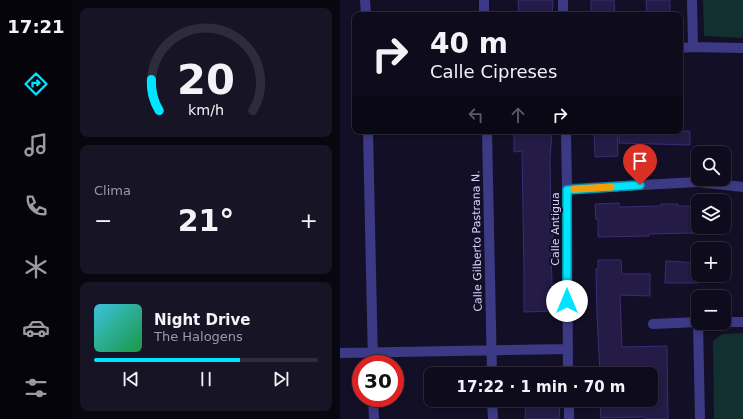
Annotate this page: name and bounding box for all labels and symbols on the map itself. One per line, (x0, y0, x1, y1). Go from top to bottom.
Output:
pin (623, 144, 657, 185)
street label: Calle Gilberto Pastrana N. (469, 170, 485, 312)
street label: Calle Antigua (549, 192, 562, 266)
position arrow (546, 280, 588, 322)
speed limit sign: 30 (352, 355, 404, 407)

